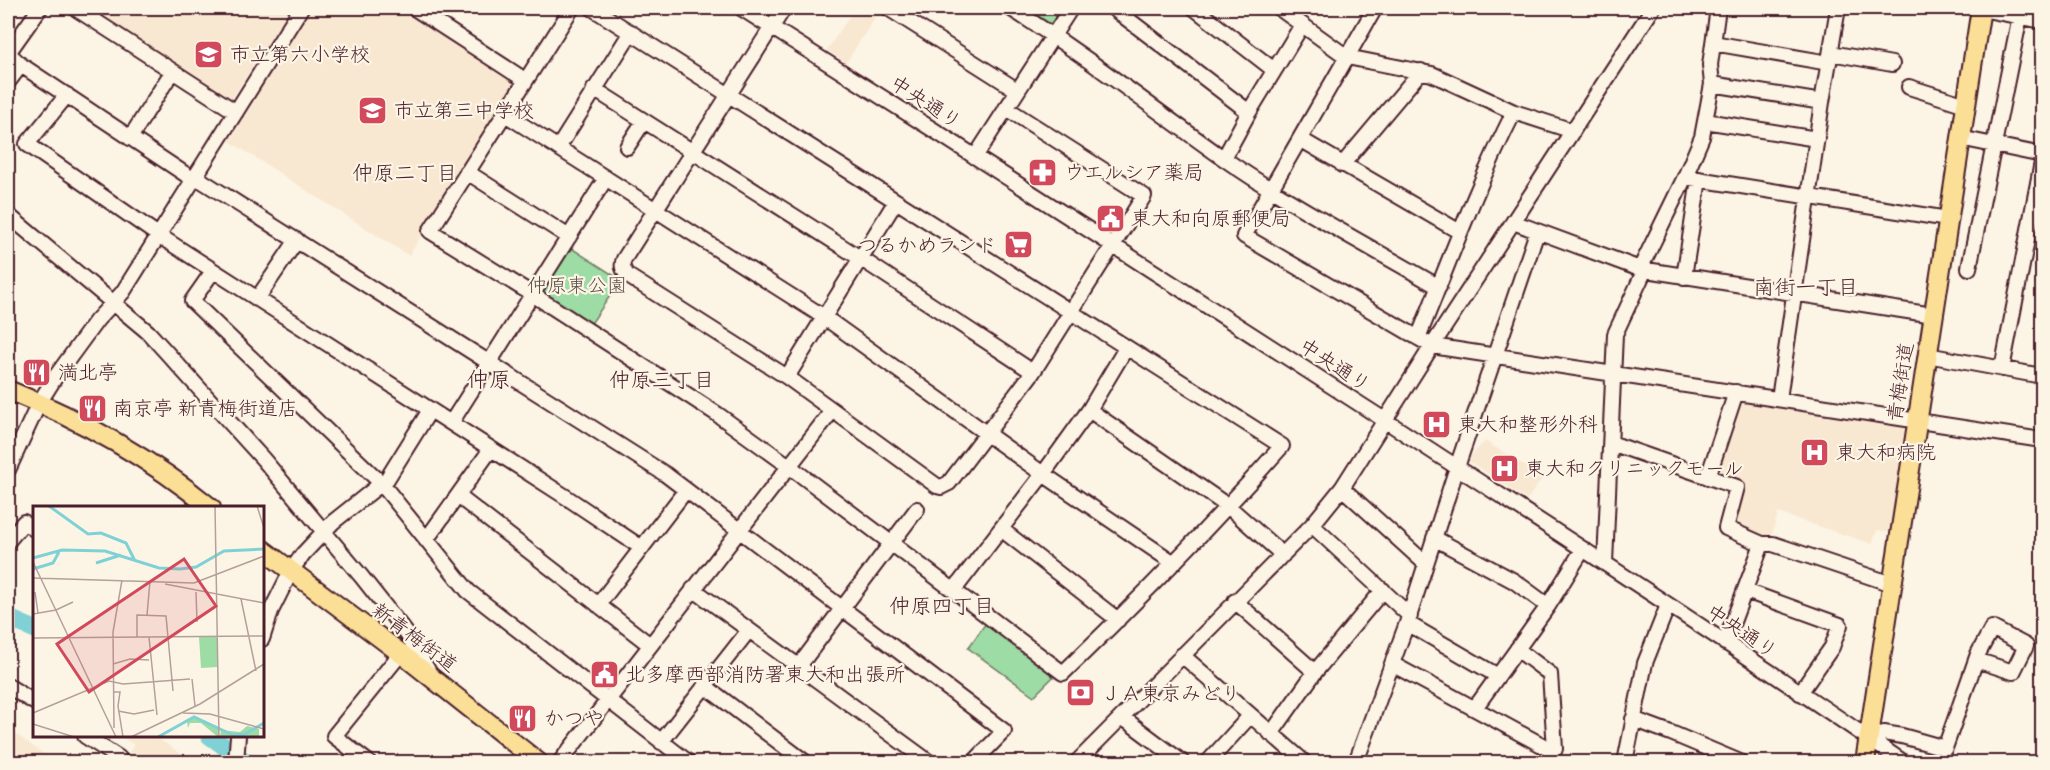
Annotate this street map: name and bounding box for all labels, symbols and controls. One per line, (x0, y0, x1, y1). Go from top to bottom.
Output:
school or university icon: 市立第六小学校 (193, 38, 225, 70)
place label: 市立第六小学校 (230, 45, 370, 69)
street label: 中央通り (884, 72, 965, 136)
school or university icon: 市立第三中学校 (357, 94, 389, 126)
place label: 市立第三中学校 (394, 100, 534, 125)
pharmacy icon: ウエルシア薬局 (1027, 156, 1059, 188)
district label: 仲原二丁目 (353, 162, 458, 189)
place label: ウエルシア薬局 (1064, 162, 1204, 187)
public building icon: 東大和向原郵便局 (1094, 202, 1126, 234)
place label: 東大和向原郵便局 (1131, 208, 1291, 233)
supermarket icon: つるかめランド (1002, 229, 1034, 261)
place label: つるかめランド (857, 237, 997, 260)
park label: 仲原東公園 (527, 275, 627, 300)
district label: 南街一丁目 (1754, 276, 1859, 303)
street label: 中央通り (1293, 335, 1374, 399)
street label: 青梅街道 (1884, 341, 1921, 424)
restaurant icon: 満北亭 (21, 356, 53, 388)
place label: 満北亭 (58, 362, 118, 387)
district label: 仲原 (467, 368, 511, 396)
district label: 仲原三丁目 (610, 369, 715, 396)
restaurant icon: 南京亭 新青梅街道店 (76, 392, 108, 424)
place label: 南京亭 新青梅街道店 (113, 398, 298, 423)
hospital icon: 東大和整形外科 (1421, 408, 1453, 440)
place label: 東大和整形外科 (1458, 414, 1598, 439)
hospital icon: 東大和病院 (1799, 436, 1831, 468)
place label: 東大和病院 (1836, 442, 1936, 467)
hospital icon: 東大和クリニックモール (1488, 452, 1520, 484)
place label: 東大和クリニックモール (1525, 458, 1744, 483)
inset map (33, 506, 264, 737)
district label: 仲原四丁目 (890, 595, 995, 622)
street label: 新青梅街道 (366, 599, 461, 679)
street label: 中央通り (1700, 600, 1781, 666)
public building icon: 北多摩西部消防署東大和出張所 (588, 658, 620, 690)
place label: 北多摩西部消防署東大和出張所 (625, 664, 905, 689)
bank icon: ＪＡ東京みどり (1064, 677, 1096, 709)
place label: ＪＡ東京みどり (1101, 683, 1241, 708)
restaurant icon: かつや (507, 702, 539, 734)
place label: かつや (544, 710, 604, 733)

